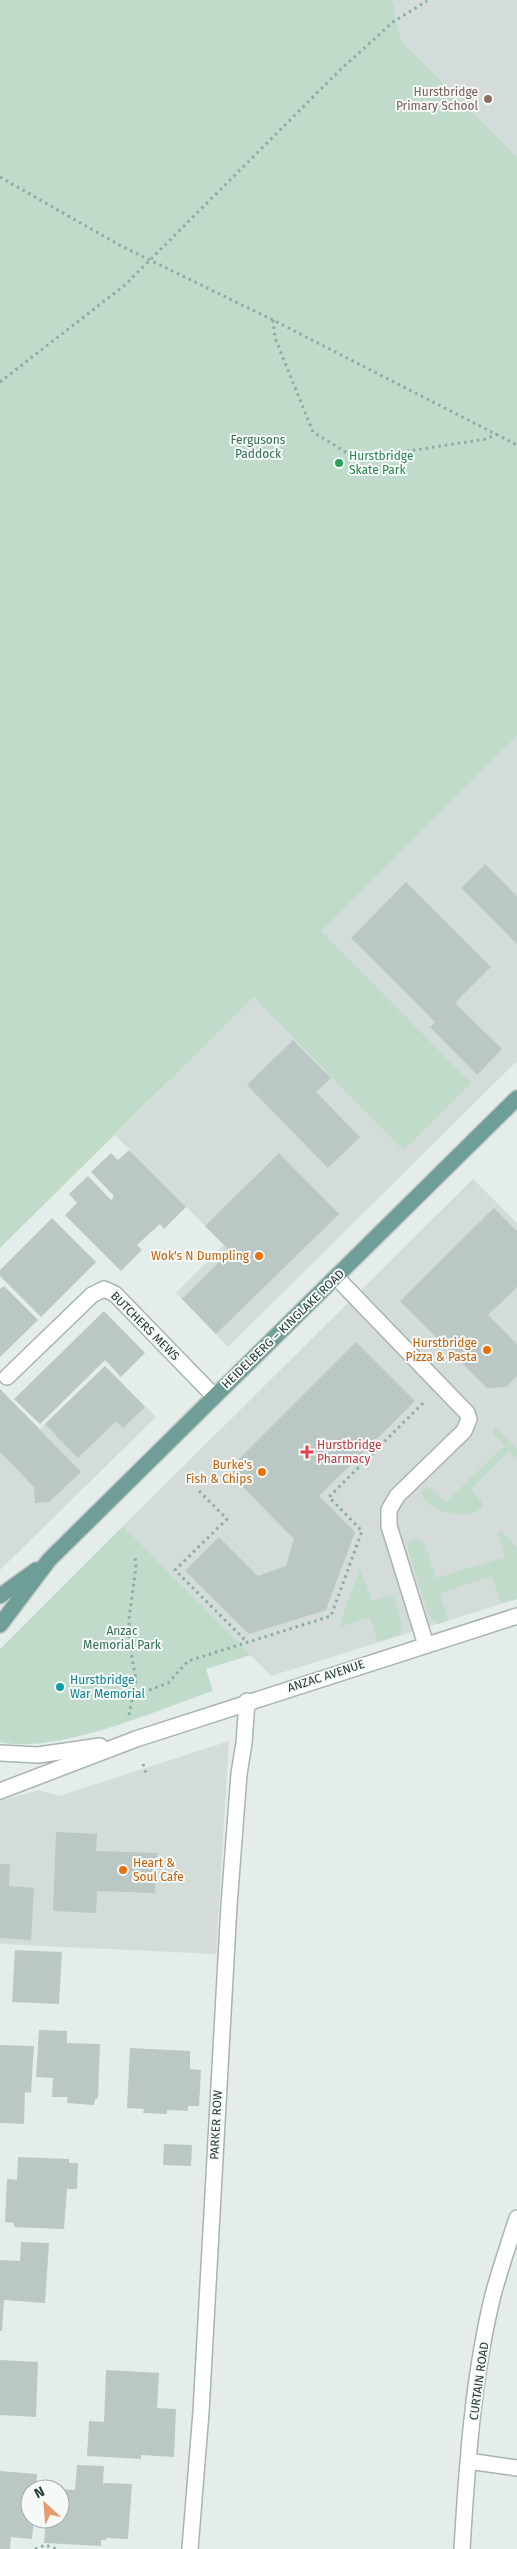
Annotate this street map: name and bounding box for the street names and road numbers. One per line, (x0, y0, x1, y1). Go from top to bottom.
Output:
street label: HEIDELBERG – KINGLAKE ROAD (219, 1266, 347, 1391)
street label: BUTCHERS MEWS (108, 1289, 183, 1364)
street label: ANZAC AVENUE (286, 1657, 366, 1695)
street label: PARKER ROW (207, 2090, 225, 2160)
street label: CURTAIN ROAD (467, 2341, 491, 2421)

